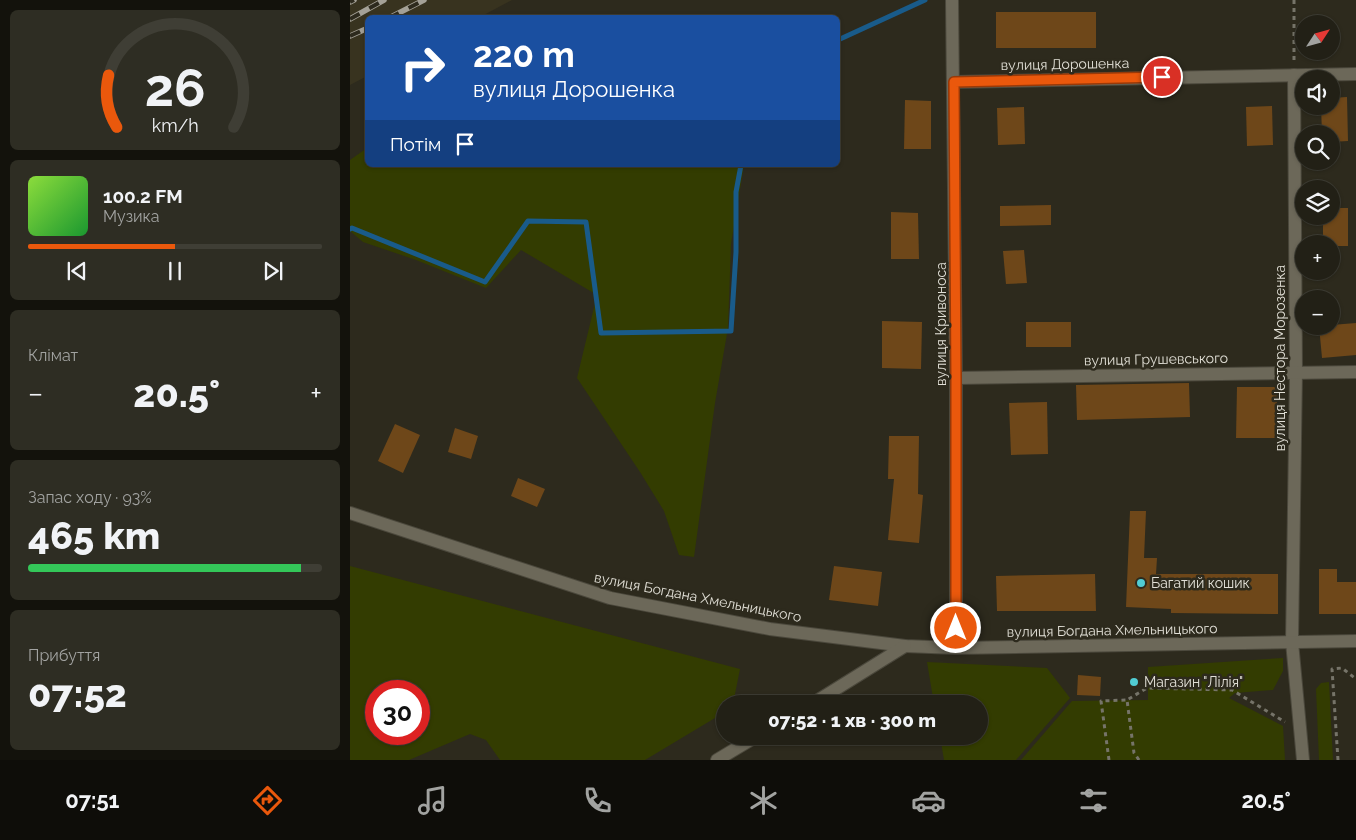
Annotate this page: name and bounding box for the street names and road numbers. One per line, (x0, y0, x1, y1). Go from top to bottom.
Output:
street label: вулиця Дорошенка (1001, 55, 1129, 73)
street label: вулиця Кривоноса (933, 262, 949, 386)
street label: вулиця Нестора Морозенка (1272, 265, 1288, 451)
street label: вулиця Грушевського (1084, 350, 1228, 368)
street label: вулиця Богдана Хмельницького (593, 569, 803, 625)
street label: вулиця Богдана Хмельницького (1006, 620, 1218, 640)

